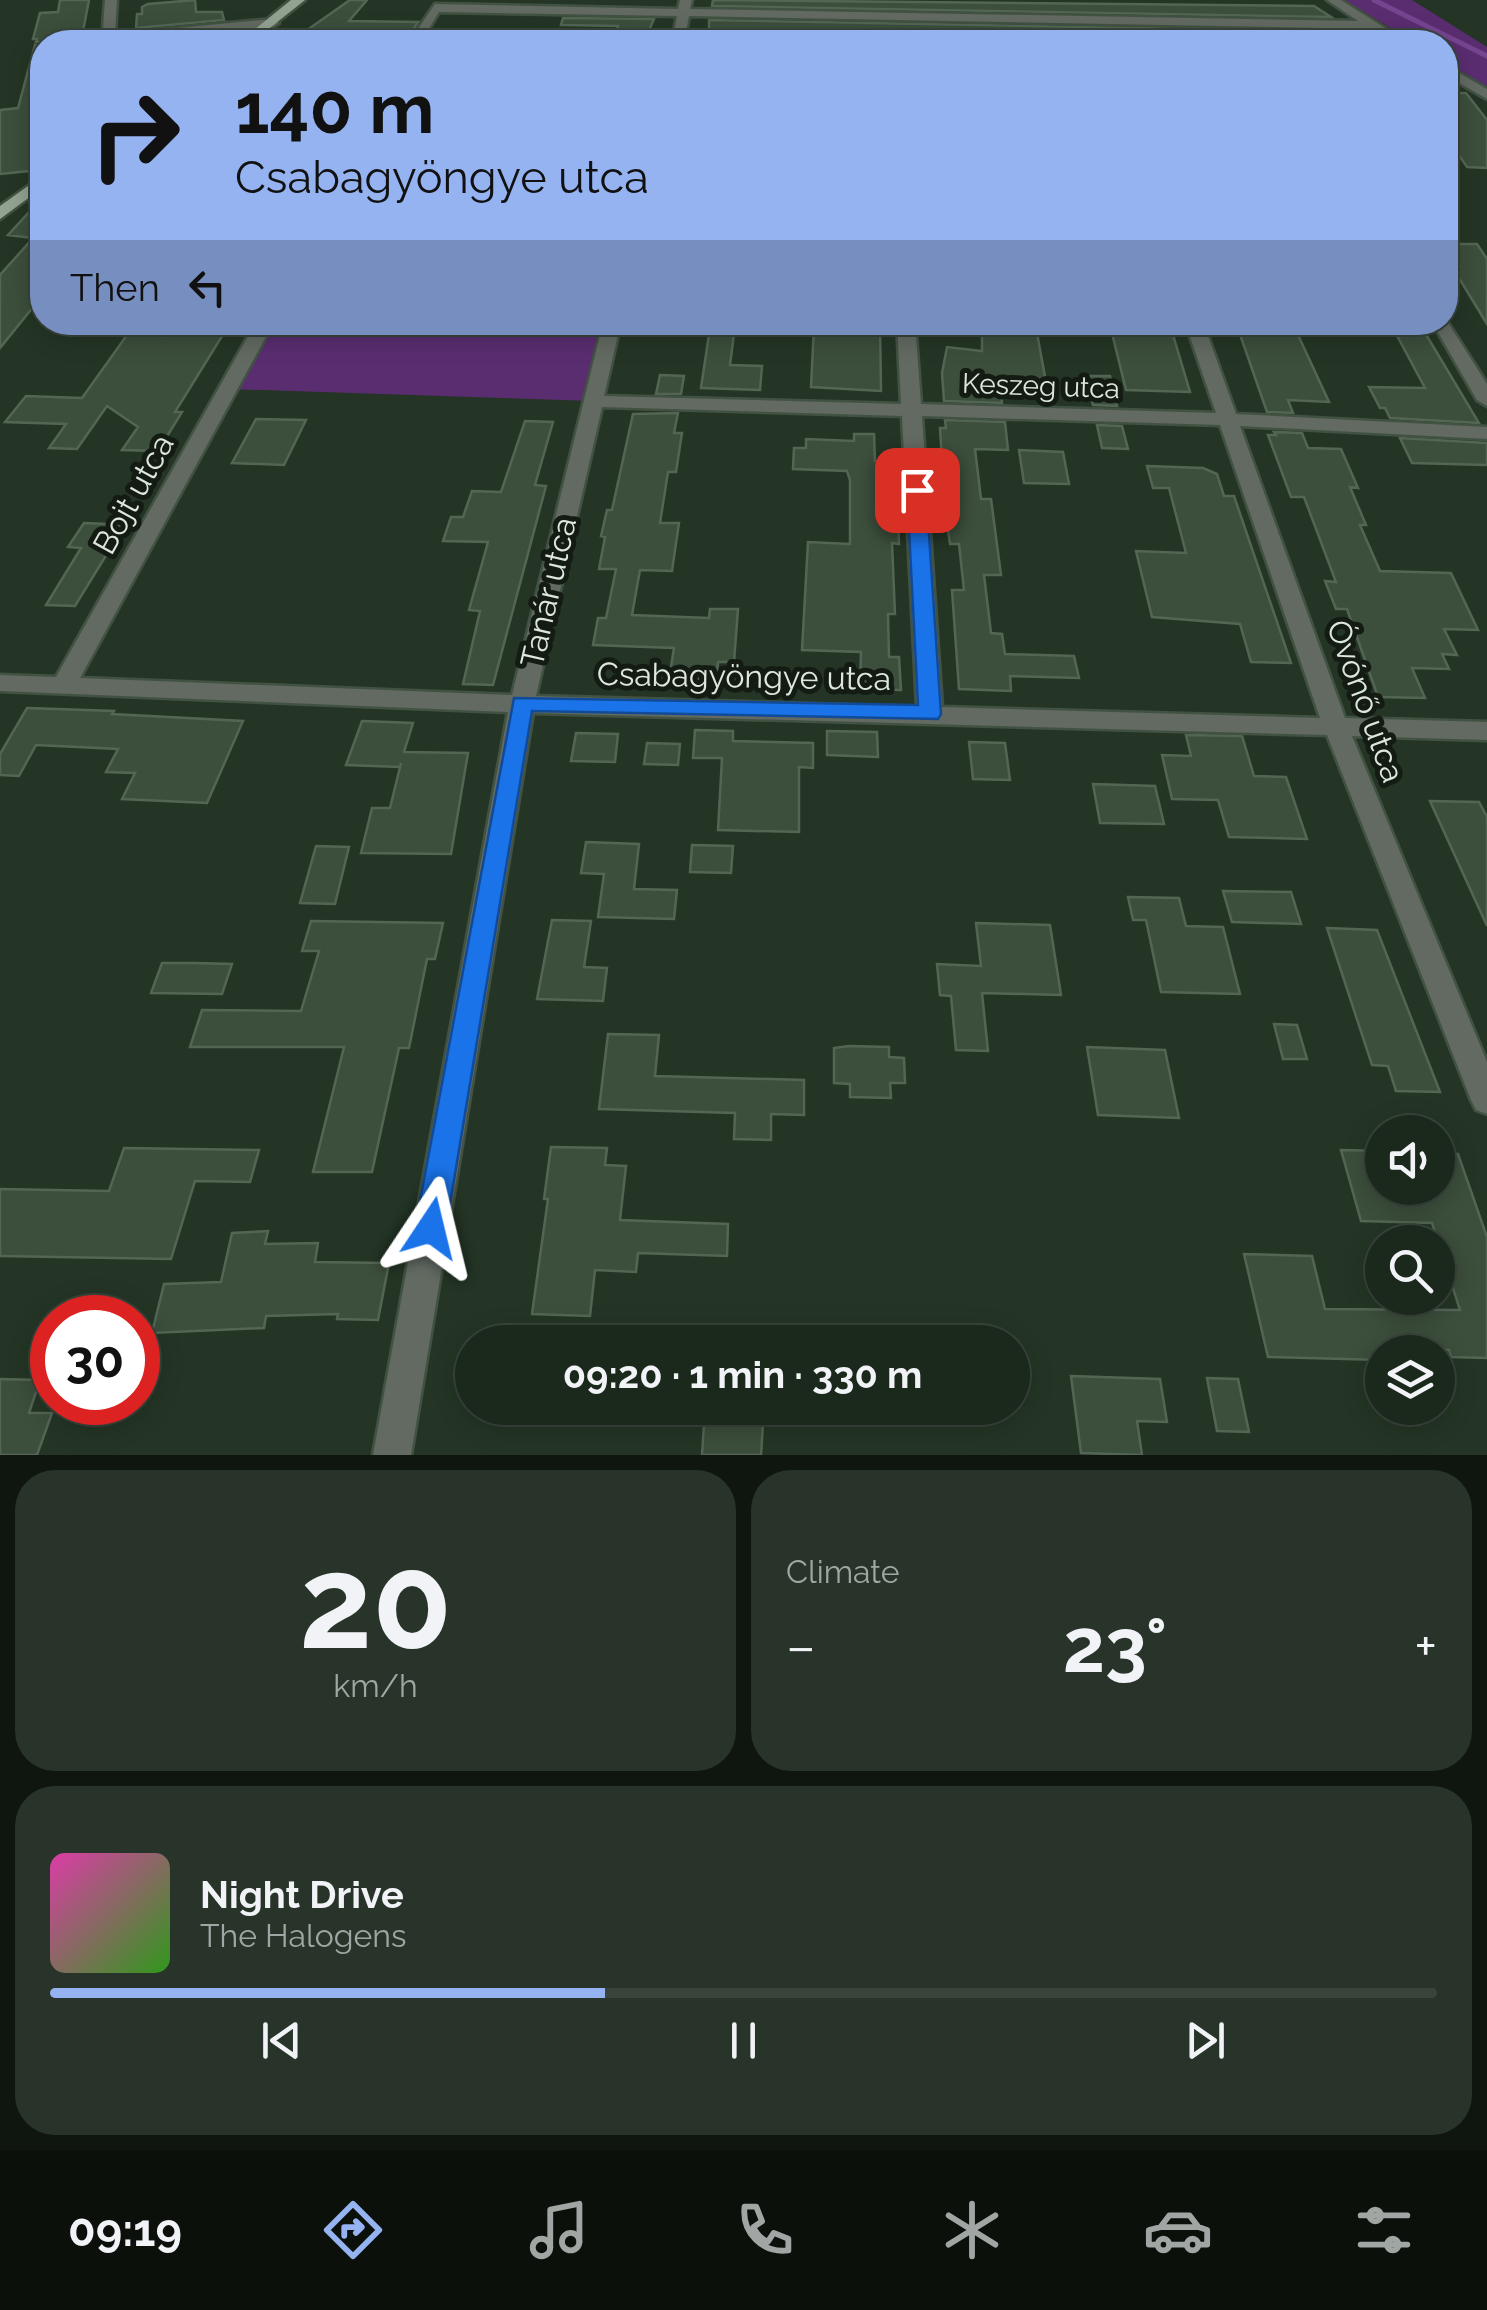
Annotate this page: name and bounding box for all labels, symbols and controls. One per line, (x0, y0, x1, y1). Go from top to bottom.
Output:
text: 140 m (235, 67, 435, 149)
icon: right (70, 70, 200, 200)
text: Csabagyöngye utca (235, 151, 649, 204)
icon: left (180, 260, 235, 315)
text: Then (70, 265, 160, 310)
street label: Keszeg utca (962, 367, 1120, 405)
street label: Bojt utca (85, 428, 181, 560)
pin (875, 448, 960, 533)
icon: arrive (890, 463, 945, 518)
street label: Tanár utca (513, 513, 583, 671)
street label: Óvónő utca (1320, 615, 1412, 787)
street label: Csabagyöngye utca (597, 655, 891, 697)
map controls (1365, 1115, 1455, 1425)
button: sound (1365, 1115, 1455, 1205)
position arrow (379, 1176, 483, 1280)
button: search (1365, 1225, 1455, 1315)
speed limit sign: 30 (30, 1295, 160, 1425)
button: layers (1365, 1335, 1455, 1425)
text: 09:20 · 1 min · 330 m (563, 1352, 922, 1397)
text: 20 (299, 1526, 452, 1678)
text: Climate (786, 1553, 900, 1590)
text: 23° (1063, 1601, 1167, 1690)
text: − (786, 1614, 816, 1679)
text: + (1414, 1614, 1437, 1679)
text: km/h (333, 1667, 418, 1704)
text: Night Drive (200, 1872, 404, 1917)
text: The Halogens (200, 1917, 406, 1954)
icon: previous (254, 2013, 309, 2068)
icon: pause (716, 2013, 771, 2068)
icon: next (1178, 2013, 1233, 2068)
icon: directions (318, 2195, 388, 2265)
icon: music (524, 2195, 594, 2265)
icon: phone (730, 2195, 800, 2265)
icon: climate (937, 2195, 1007, 2265)
icon: car (1143, 2195, 1213, 2265)
icon: filters (1349, 2195, 1419, 2265)
text: 09:19 (68, 2204, 182, 2257)

